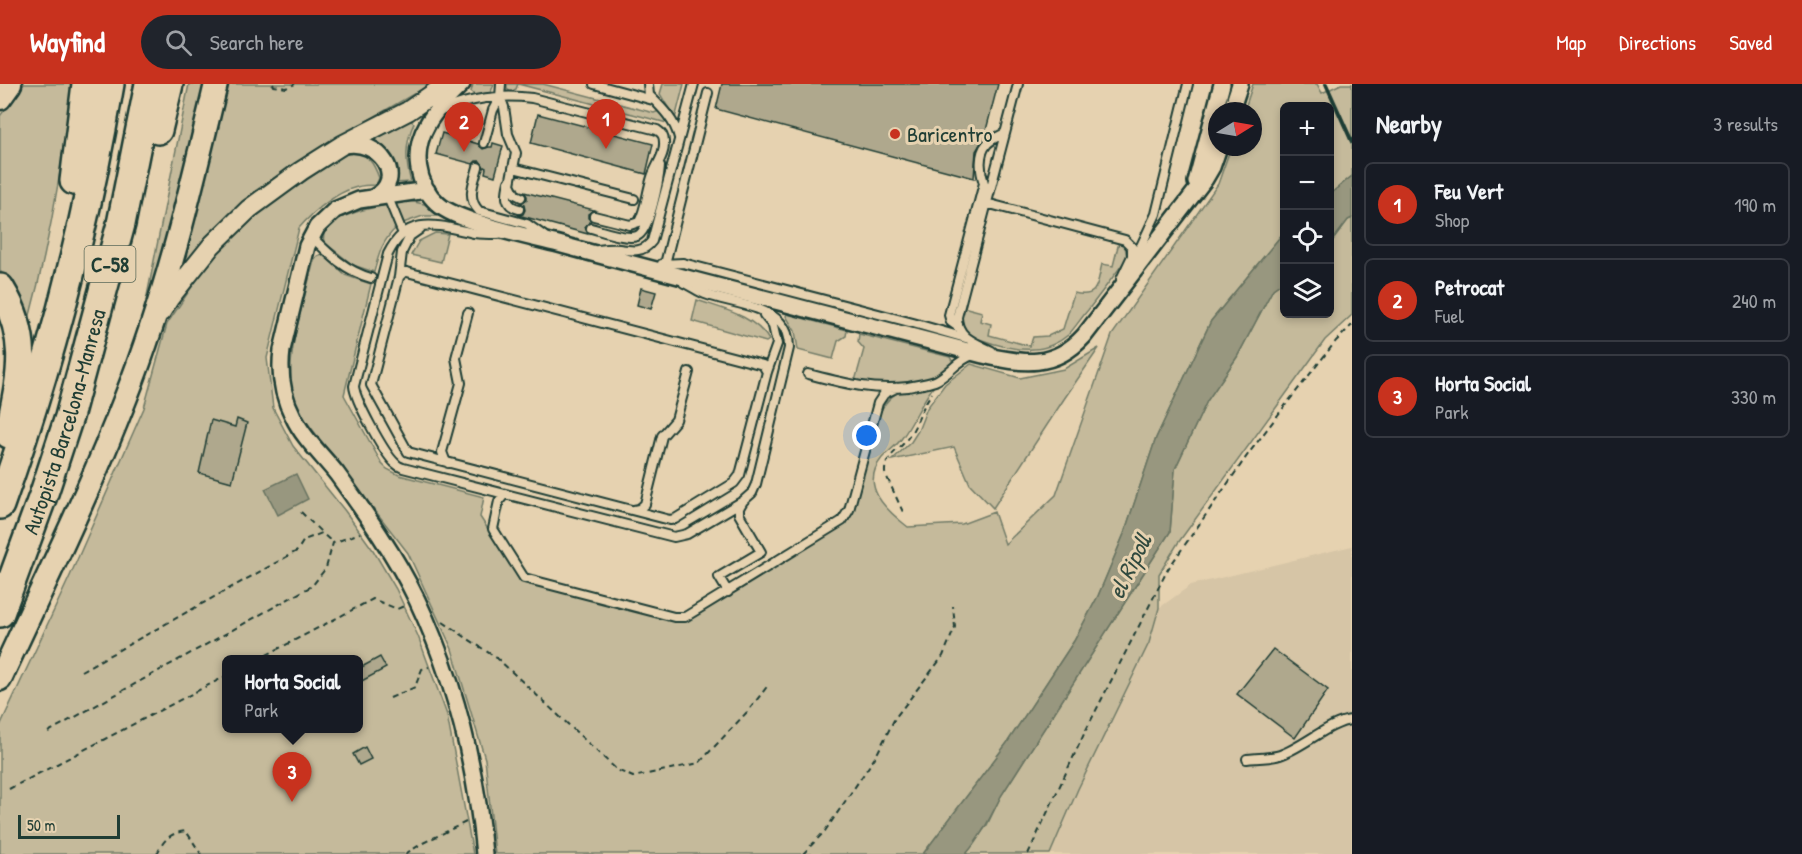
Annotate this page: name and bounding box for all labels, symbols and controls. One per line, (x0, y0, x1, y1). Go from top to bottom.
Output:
search box (141, 15, 561, 69)
text: Wayfind (30, 23, 105, 61)
icon: search (162, 26, 195, 59)
text: Search here (210, 27, 304, 57)
text: Map (1556, 28, 1586, 57)
text: Directions (1619, 28, 1696, 57)
text: Saved (1729, 28, 1772, 57)
pin: 1 (586, 100, 626, 149)
north arrow (1208, 102, 1262, 156)
map controls (1280, 102, 1334, 318)
button: + (1280, 102, 1334, 156)
pin: 2 (444, 103, 484, 152)
text: Nearby (1376, 106, 1442, 141)
text: 3 results (1713, 110, 1778, 137)
place label: Baricentro (907, 119, 992, 149)
marker: Baricentro (888, 127, 902, 141)
button: − (1280, 156, 1334, 210)
text: Feu Vert (1435, 176, 1503, 206)
text: 1 (1394, 191, 1401, 218)
text: 190 m (1734, 191, 1776, 218)
text: Shop (1435, 206, 1469, 233)
button: locate (1280, 210, 1334, 264)
road number: C-58 (84, 246, 136, 282)
button: layers (1280, 264, 1334, 318)
text: Petrocat (1435, 272, 1504, 302)
text: 2 (1393, 287, 1402, 314)
text: 240 m (1732, 287, 1776, 314)
text: Fuel (1435, 302, 1464, 329)
street label: Autopista Barcelona-Manresa (15, 305, 112, 538)
text: Horta Social (1435, 368, 1531, 398)
text: 3 (1393, 383, 1402, 410)
text: 330 m (1731, 383, 1776, 410)
text: Park (1435, 398, 1468, 425)
your location (852, 421, 881, 450)
water label: el Ripoll (1100, 527, 1160, 604)
popup (222, 655, 363, 733)
text: Horta Social (245, 666, 340, 696)
text: Park (245, 696, 278, 723)
pin: 3 (272, 752, 312, 802)
scale bar (18, 812, 120, 840)
text: 50 m (27, 814, 56, 836)

